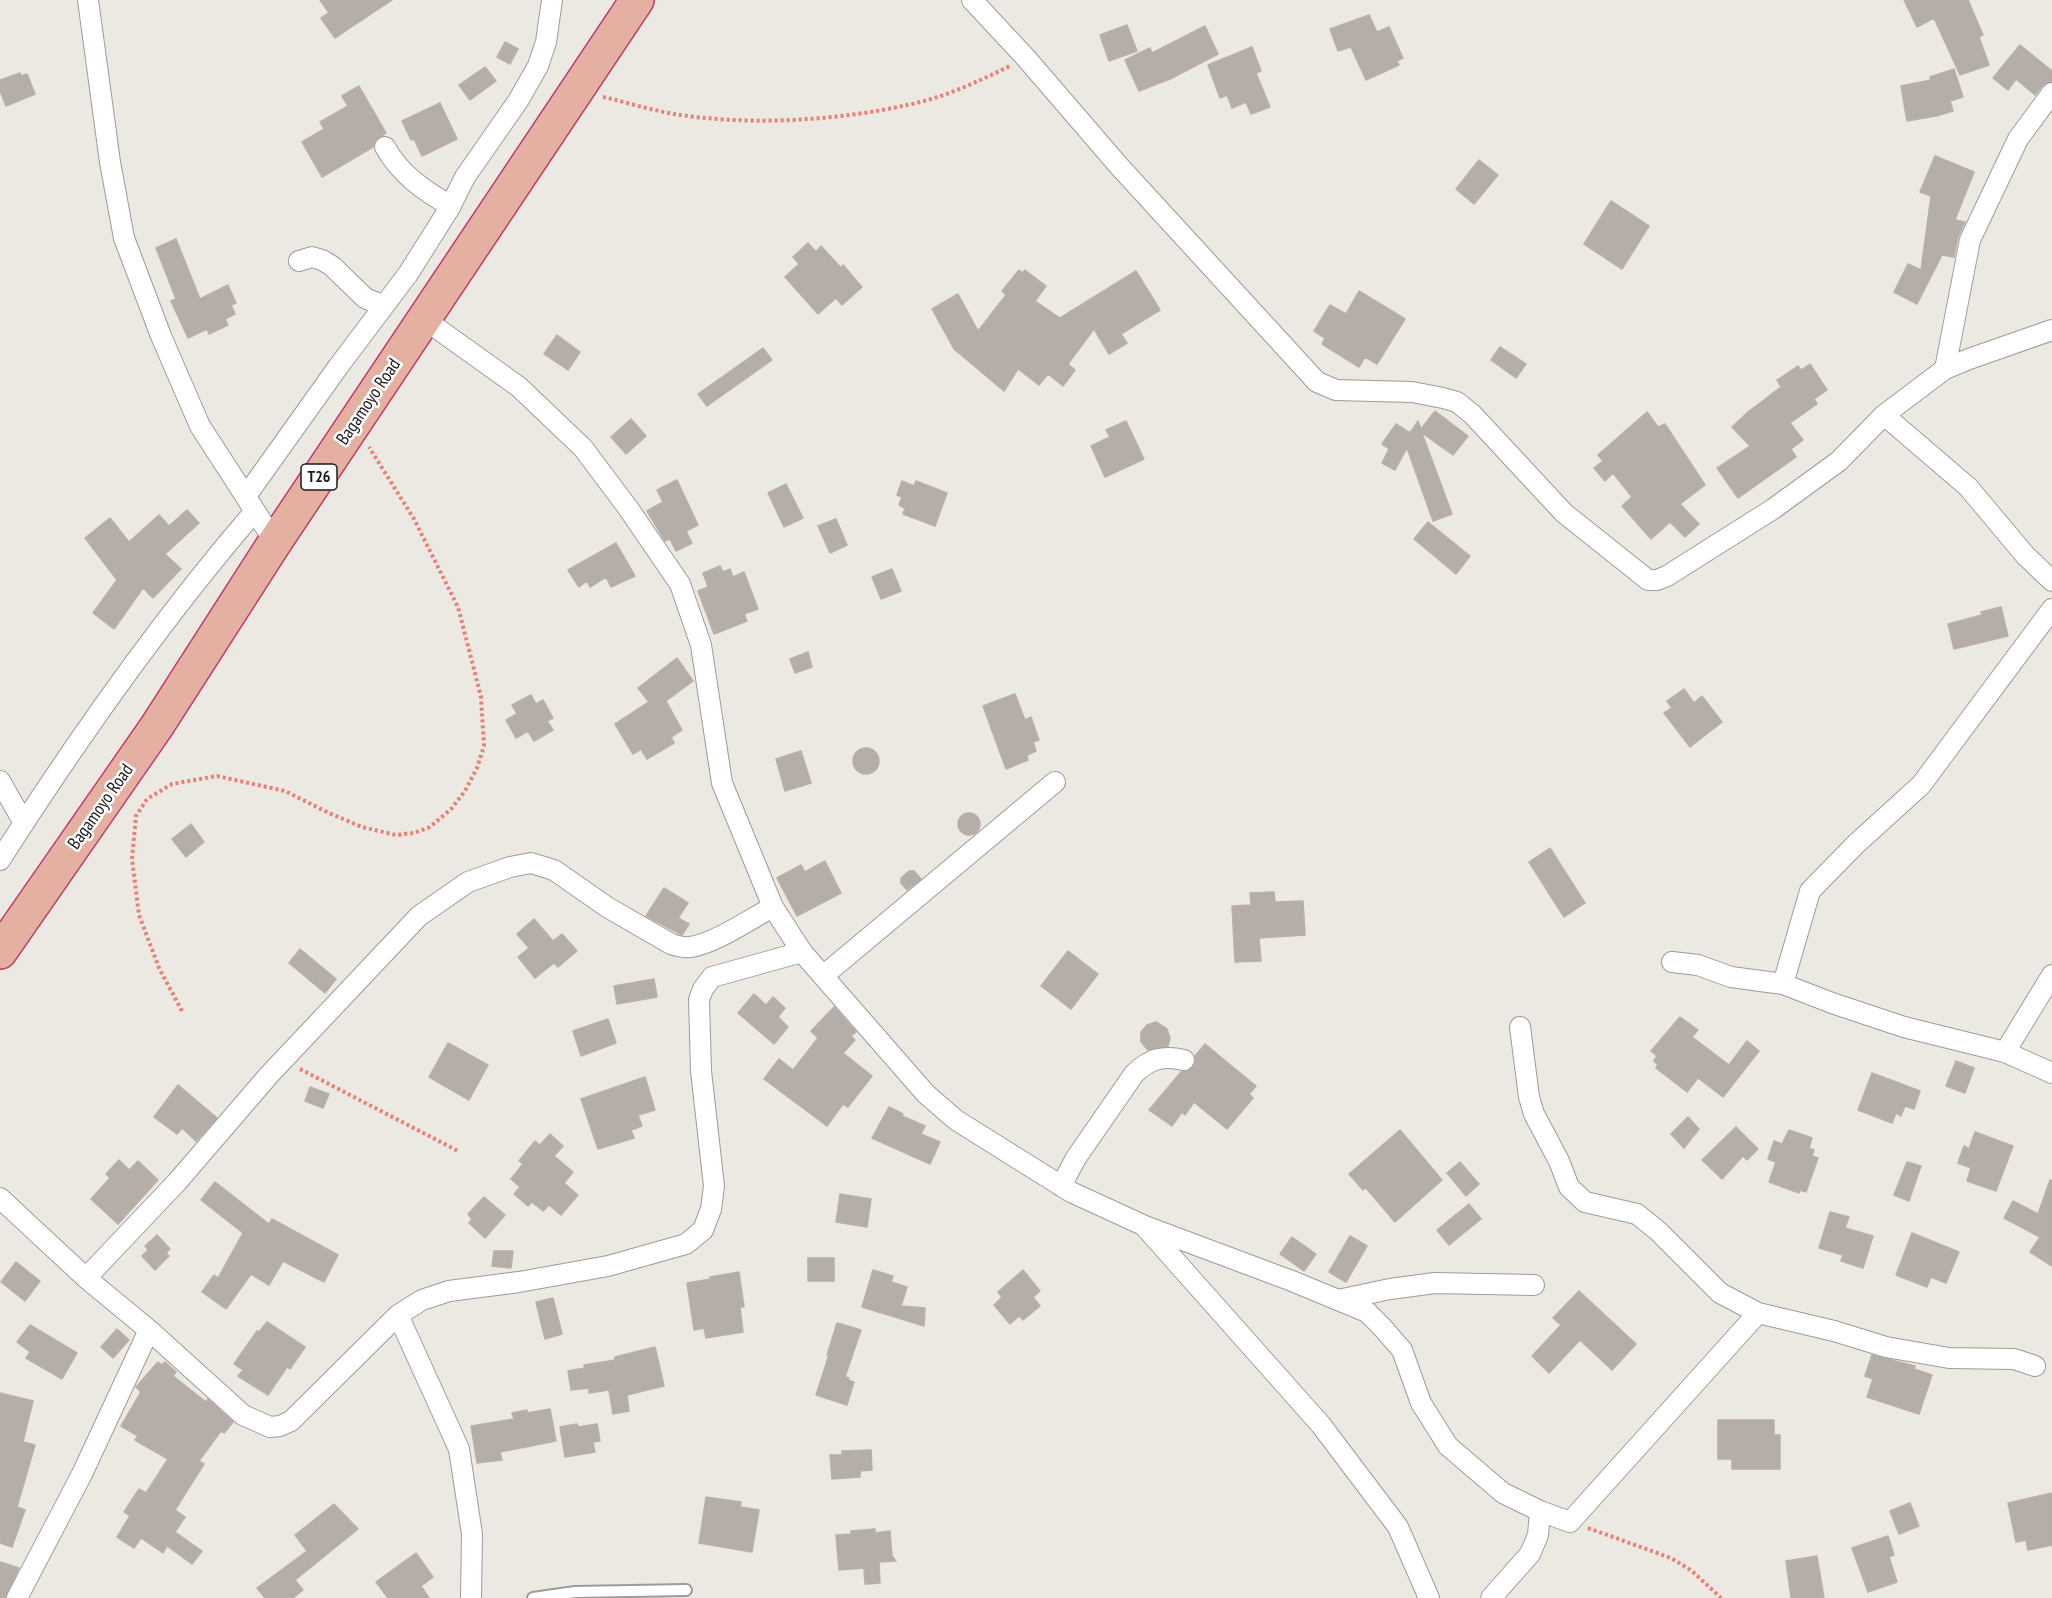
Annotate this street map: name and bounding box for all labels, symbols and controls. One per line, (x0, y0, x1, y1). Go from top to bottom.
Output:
street label: Bagamoyo Road (332, 355, 406, 449)
road number: T26 (301, 464, 337, 490)
street label: Bagamoyo Road (64, 760, 138, 854)

